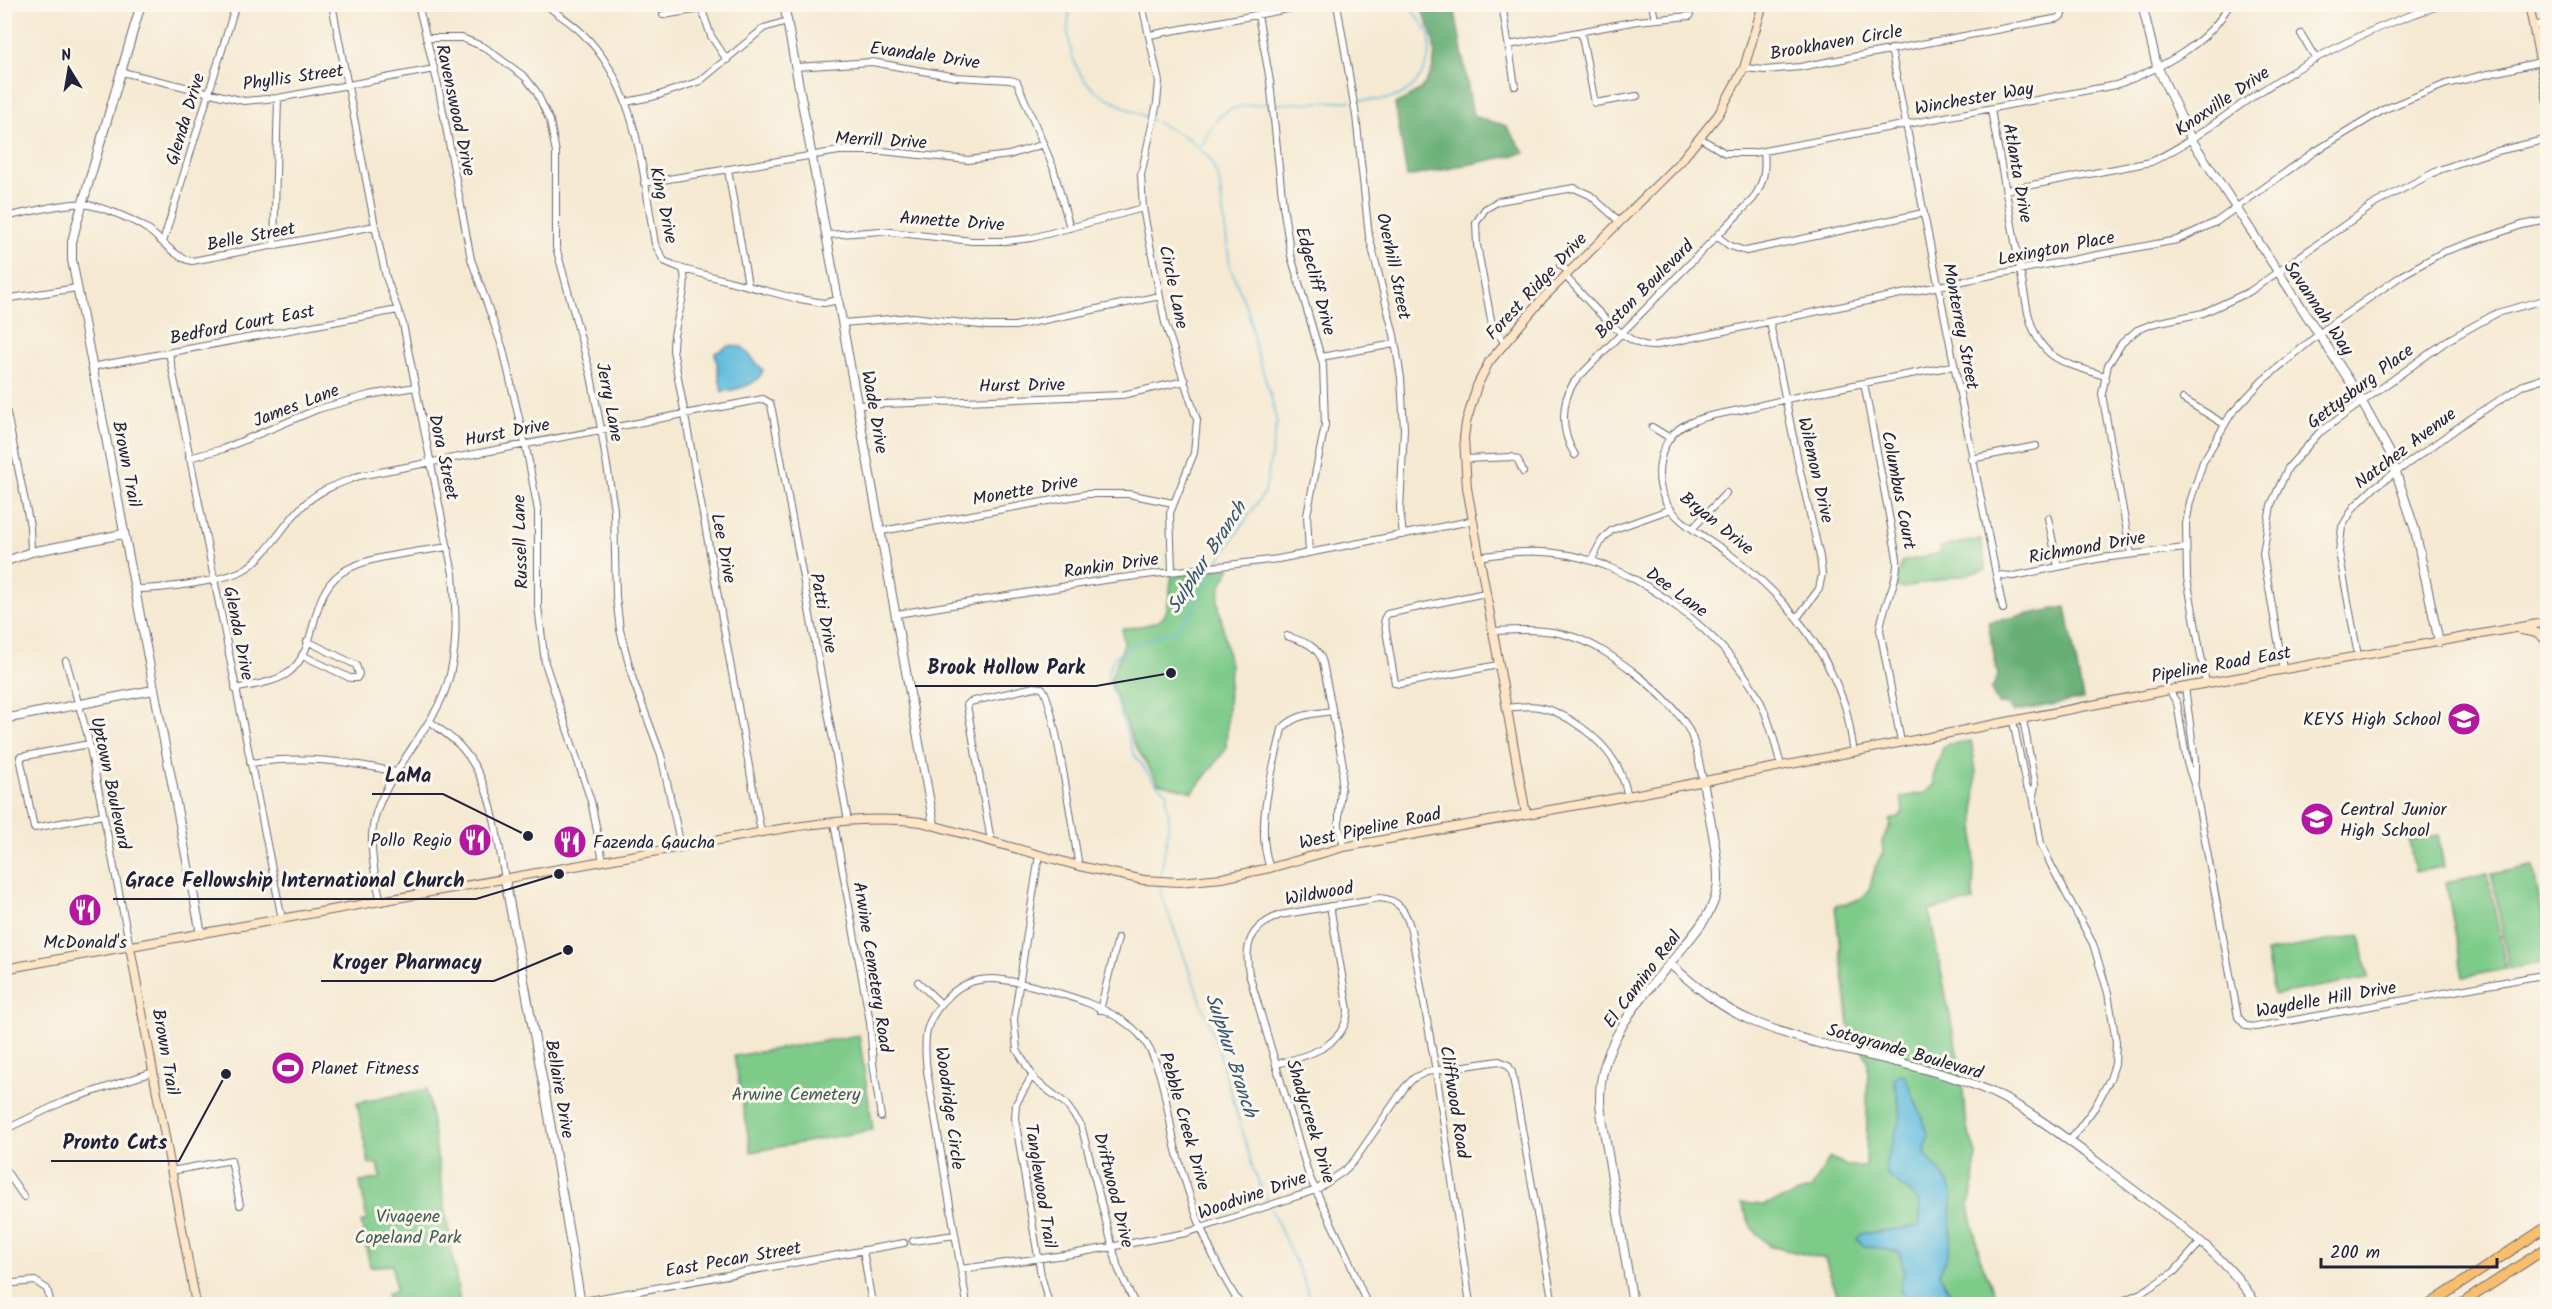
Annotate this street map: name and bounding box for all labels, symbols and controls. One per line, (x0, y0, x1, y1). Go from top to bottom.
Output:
street label: Brookhaven Circle (1768, 18, 1905, 69)
street label: Evandale Drive (868, 34, 982, 79)
north arrow (39, 39, 99, 99)
street label: Ravenswood Drive (426, 42, 483, 179)
text: N (59, 43, 74, 69)
street label: Phyllis Street (241, 57, 347, 100)
street label: Knoxville Drive (2169, 60, 2276, 145)
street label: Glenda Drive (159, 70, 214, 169)
street label: Winchester Way (1912, 75, 2037, 124)
street label: Atlanta Drive (1994, 121, 2040, 225)
street label: Merrill Drive (834, 125, 928, 158)
street label: King Drive (640, 164, 685, 246)
street label: Annette Drive (898, 204, 1005, 241)
street label: Overhill Street (1367, 210, 1418, 323)
street label: Belle Street (205, 215, 299, 260)
street label: Edgecliff Drive (1286, 224, 1343, 339)
street label: Lexington Place (1995, 224, 2117, 275)
street label: Forest Ridge Drive (1479, 226, 1595, 348)
street label: Boston Boulevard (1588, 233, 1702, 347)
street label: Circle Lane (1150, 243, 1196, 332)
street label: Savannah Way (2275, 255, 2361, 363)
street label: Monterrey Street (1933, 261, 1986, 393)
street label: Bedford Court East (167, 297, 318, 354)
street label: Gettysburg Place (2301, 337, 2421, 437)
street label: Jerry Lane (587, 360, 630, 444)
street label: Wade Drive (852, 368, 895, 456)
street label: Hurst Drive (979, 371, 1065, 402)
street label: James Lane (249, 377, 344, 436)
street label: Natchez Avenue (2349, 401, 2463, 497)
street label: Hurst Drive (462, 411, 552, 456)
street label: Dora Street (419, 412, 466, 504)
street label: Wilemon Drive (1788, 415, 1841, 526)
street label: Brown Trail (103, 419, 148, 510)
street label: Columbus Court (1872, 429, 1923, 553)
street label: Monette Drive (970, 468, 1080, 515)
street label: Bryan Drive (1672, 485, 1760, 563)
water label: Sulphur Branch (1159, 493, 1257, 621)
street label: Russell Lane (505, 494, 538, 590)
street label: Lee Drive (702, 511, 744, 586)
street label: Richmond Drive (2027, 524, 2148, 573)
street label: Rankin Drive (1062, 545, 1161, 587)
street label: Dee Lane (1639, 561, 1713, 626)
street label: Patti Drive (801, 571, 845, 656)
street label: Glenda Drive (214, 584, 261, 683)
street label: Pipeline Road East (2149, 639, 2294, 692)
callout: Brook Hollow Park (915, 648, 1096, 686)
text: Brook Hollow Park (927, 653, 1086, 685)
school or university icon: KEYS High School (2446, 701, 2482, 737)
place label: KEYS High School (2303, 706, 2442, 735)
street label: Uptown Boulevard (81, 714, 138, 853)
callout: LaMa (372, 756, 443, 794)
text: LaMa (385, 761, 431, 793)
place label: Central Junior High School (2340, 796, 2448, 846)
street label: West Pipeline Road (1297, 800, 1445, 859)
school or university icon: Central Junior High School (2299, 801, 2335, 837)
restaurant icon: Pollo Regio (457, 822, 493, 858)
restaurant icon: Fazenda Gaucha (552, 824, 588, 860)
place label: Pollo Regio (370, 827, 452, 856)
place label: Fazenda Gaucha (593, 829, 715, 858)
callout: Grace Fellowship International Church (113, 861, 476, 899)
text: Grace Fellowship International Church (125, 866, 465, 898)
street label: Wildwood (1283, 874, 1357, 915)
street label: Arwine Cemetery Road (844, 880, 899, 1056)
restaurant icon: McDonald's (67, 892, 103, 928)
street label: El Camino Real (1597, 924, 1690, 1035)
place label: McDonald's (43, 929, 127, 958)
callout: Kroger Pharmacy (321, 943, 494, 981)
text: Kroger Pharmacy (332, 948, 482, 980)
street label: Waydelle Hill Drive (2254, 974, 2399, 1027)
water label: Sulphur Branch (1195, 989, 1266, 1124)
street label: Brown Trail (143, 1007, 186, 1098)
street label: Sotogrande Boulevard (1823, 1016, 1987, 1089)
street label: Bellaire Drive (536, 1038, 581, 1141)
street label: Cliffwood Road (1430, 1044, 1477, 1162)
street label: Woodridge Circle (926, 1045, 972, 1172)
street label: Pebble Creek Drive (1150, 1049, 1217, 1194)
sports icon: Planet Fitness (270, 1050, 306, 1086)
place label: Planet Fitness (311, 1055, 420, 1084)
street label: Shadycreek Drive (1277, 1056, 1342, 1187)
park label: Arwine Cemetery (732, 1081, 861, 1110)
street label: Tanglewood Trail (1015, 1122, 1064, 1251)
callout: Pronto Cuts (51, 1123, 179, 1161)
text: Pronto Cuts (63, 1128, 168, 1160)
street label: Driftwood Drive (1084, 1130, 1141, 1251)
street label: Woodvine Drive (1194, 1164, 1311, 1229)
park label: Vivagene Copeland Park (355, 1203, 462, 1253)
scale bar (2321, 1231, 2496, 1269)
street label: East Pecan Street (663, 1234, 805, 1287)
text: 200 m (2330, 1239, 2380, 1268)

